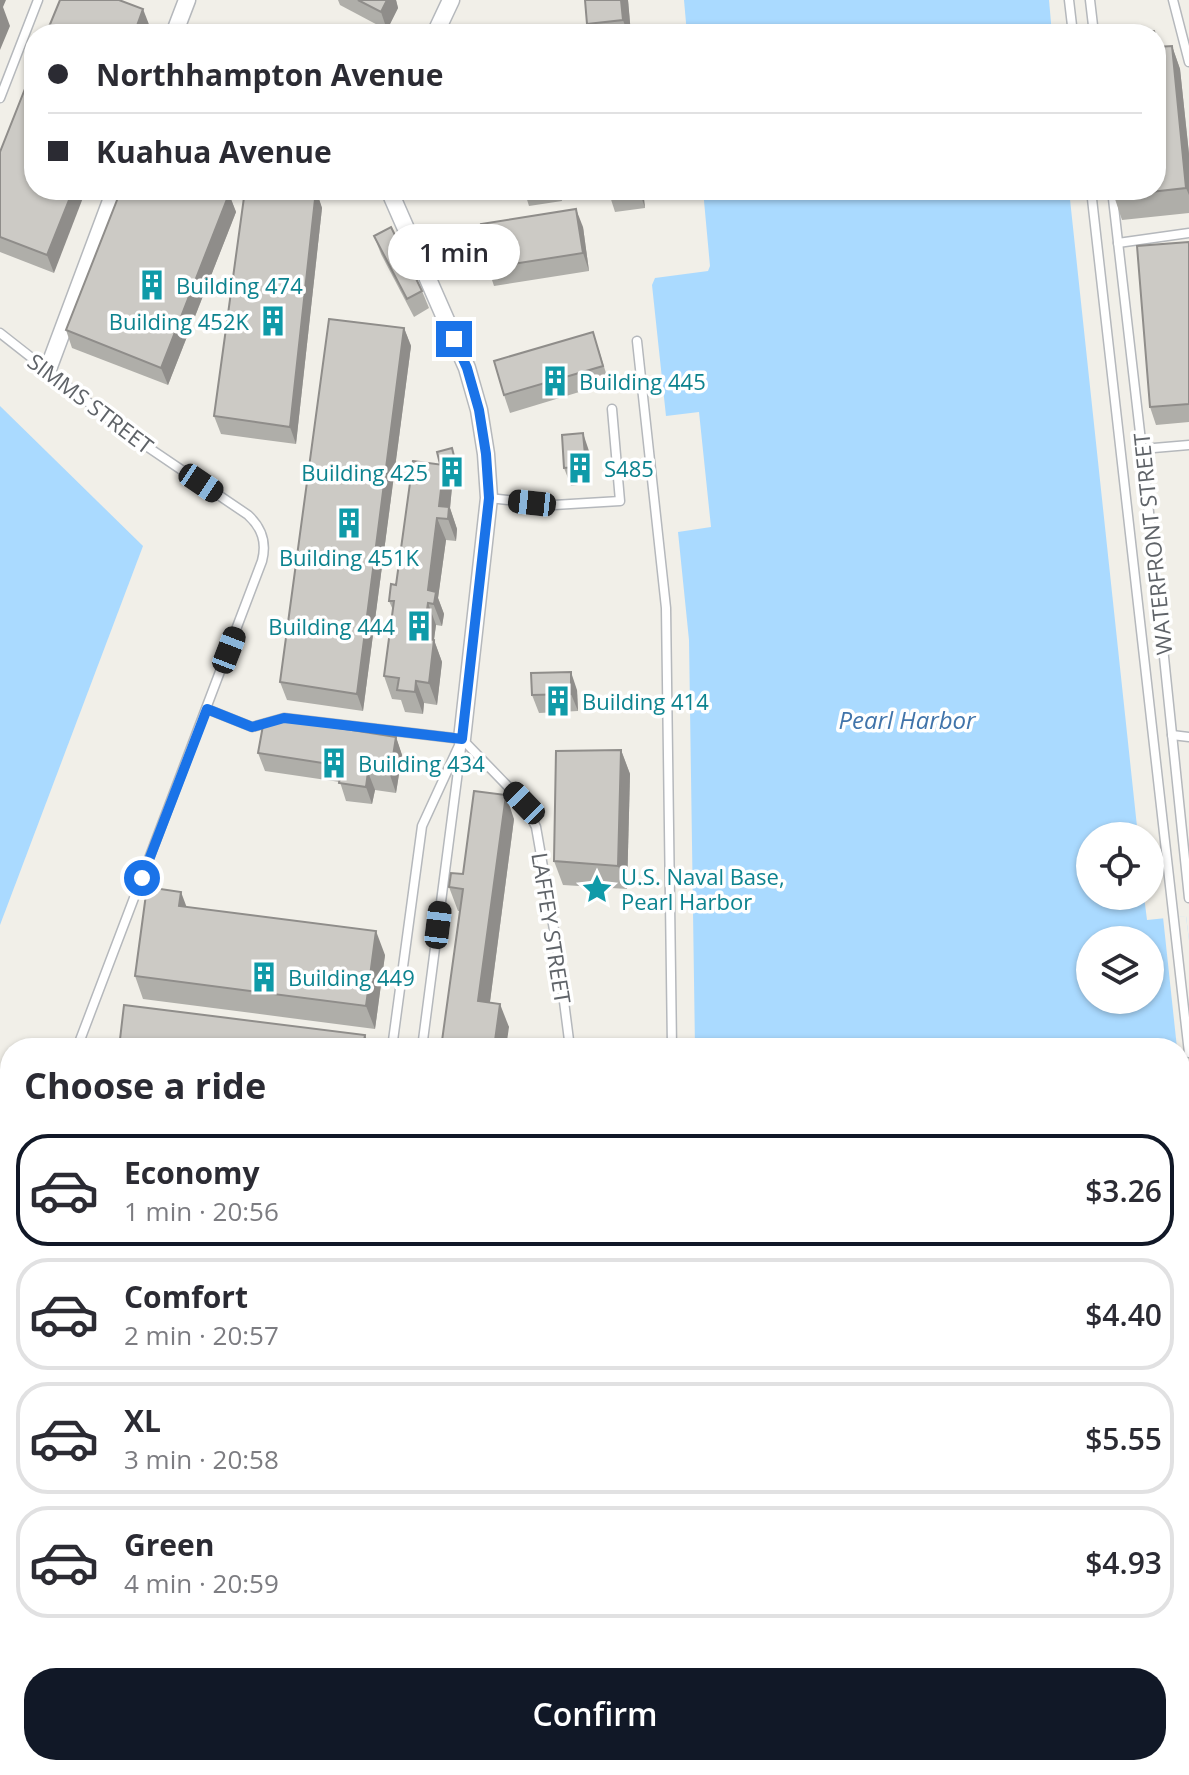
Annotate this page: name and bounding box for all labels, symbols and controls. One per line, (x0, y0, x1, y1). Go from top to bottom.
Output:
text: Northhampton Avenue (96, 54, 443, 95)
text: Kuahua Avenue (96, 131, 332, 172)
callout: 1 min (388, 223, 520, 279)
text: 1 min (419, 234, 489, 270)
building icon: Building 474 (135, 268, 169, 302)
place label: Building 474 (176, 270, 303, 300)
building icon: Building 452K (256, 304, 290, 338)
place label: Building 452K (109, 306, 250, 336)
route end (436, 321, 472, 357)
street label: SIMMS STREET (22, 346, 160, 460)
building icon: Building 445 (538, 364, 572, 398)
place label: Building 445 (579, 366, 706, 396)
street label: WATERFRONT STREET (1125, 432, 1179, 656)
building icon: S485 (563, 451, 597, 485)
place label: S485 (604, 453, 654, 483)
building icon: Building 425 (435, 455, 469, 489)
place label: Building 425 (301, 457, 428, 487)
car (174, 460, 228, 506)
car (507, 489, 557, 517)
building icon: Building 451K (332, 506, 366, 540)
place label: Building 451K (279, 542, 420, 572)
building icon: Building 444 (402, 609, 436, 643)
place label: Building 444 (268, 611, 395, 641)
car (209, 623, 249, 677)
building icon: Building 414 (541, 684, 575, 718)
place label: Building 414 (582, 686, 709, 716)
water label: Pearl Harbor (838, 703, 977, 736)
building icon: Building 434 (317, 746, 351, 780)
place label: Building 434 (358, 748, 485, 778)
car (499, 777, 549, 829)
map controls (1076, 822, 1164, 1014)
button: locate (1076, 822, 1164, 910)
street label: LAFFEY STREET (525, 850, 579, 1006)
route start (124, 860, 160, 896)
place label: U.S. Naval Base, Pearl Harbor (621, 861, 785, 916)
place icon: U.S. Naval Base, Pearl Harbor (580, 872, 614, 906)
car (423, 900, 453, 950)
button: layers (1076, 926, 1164, 1014)
building icon: Building 449 (247, 960, 281, 994)
place label: Building 449 (288, 962, 415, 992)
text: Choose a ride (24, 1061, 266, 1110)
text: Economy (124, 1152, 260, 1193)
icon: car (28, 1154, 100, 1226)
text: $3.26 (1085, 1170, 1162, 1211)
text: 1 min · 20:56 (124, 1193, 279, 1229)
text: Comfort (124, 1276, 248, 1317)
icon: car (28, 1278, 100, 1350)
text: $4.40 (1085, 1294, 1162, 1335)
text: 2 min · 20:57 (124, 1317, 279, 1353)
text: XL (124, 1400, 161, 1441)
icon: car (28, 1402, 100, 1474)
text: $5.55 (1085, 1418, 1162, 1459)
text: 3 min · 20:58 (124, 1441, 279, 1477)
text: Green (124, 1524, 215, 1565)
icon: car (28, 1526, 100, 1598)
text: $4.93 (1085, 1542, 1162, 1583)
text: 4 min · 20:59 (124, 1565, 279, 1601)
button: Confirm (24, 1668, 1166, 1760)

